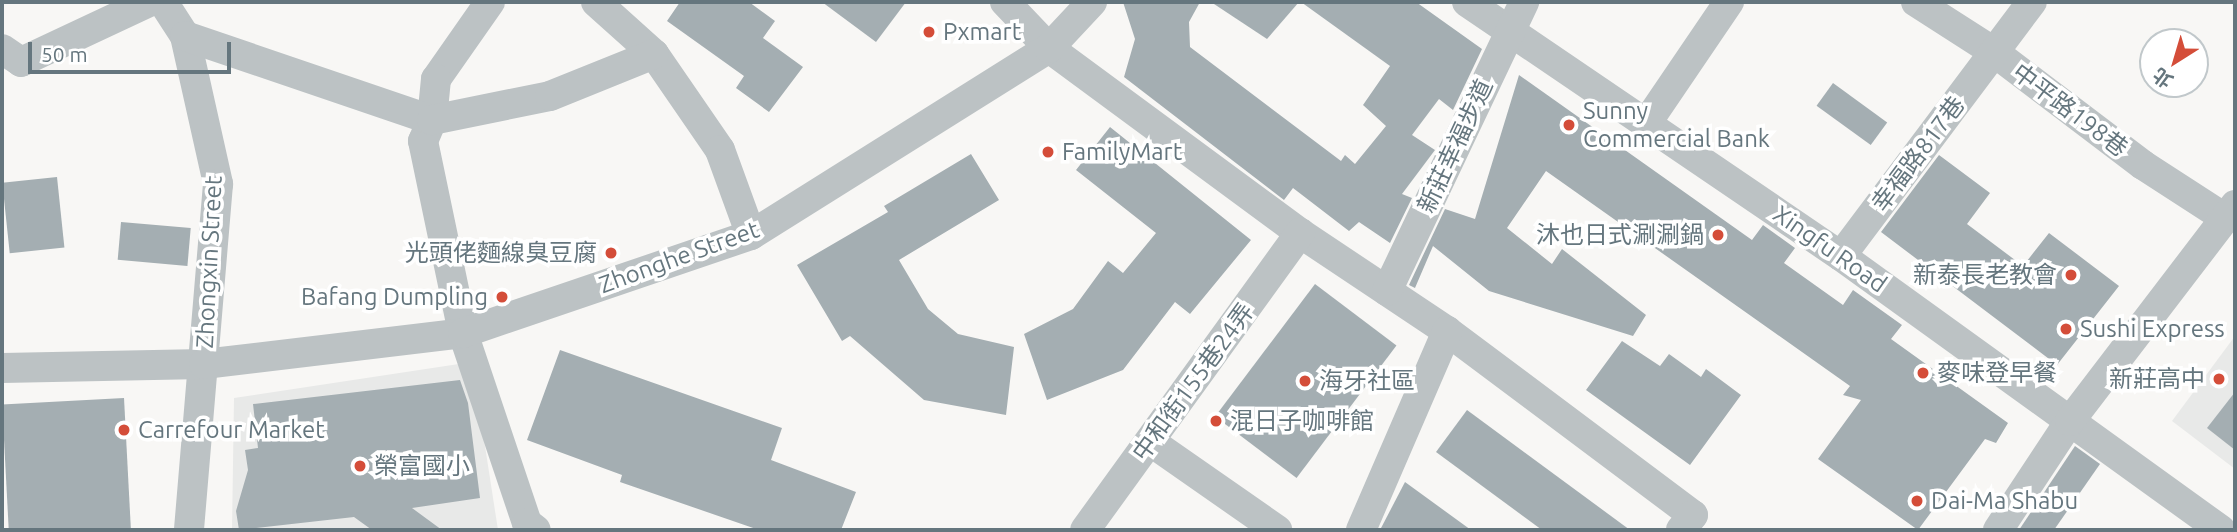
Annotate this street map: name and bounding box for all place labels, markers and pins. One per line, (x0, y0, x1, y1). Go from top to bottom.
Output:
place label: Pxmart (943, 18, 1021, 46)
marker: Pxmart (921, 24, 937, 40)
place label: Sunny Commercial Bank (1583, 97, 1770, 153)
marker: Sunny Commercial Bank (1561, 117, 1577, 133)
place label: FamilyMart (1062, 138, 1182, 166)
marker: FamilyMart (1040, 144, 1056, 160)
place label: 沐也日式涮涮鍋 (1536, 221, 1704, 249)
marker: 沐也日式涮涮鍋 (1710, 227, 1726, 243)
place label: 光頭佬麵線臭豆腐 (405, 239, 597, 267)
marker: 光頭佬麵線臭豆腐 (603, 245, 619, 261)
place label: 新泰長老教會 (1913, 261, 2057, 289)
marker: 新泰長老教會 (2063, 267, 2079, 283)
place label: Bafang Dumpling (301, 283, 488, 311)
marker: Bafang Dumpling (494, 289, 510, 305)
place label: Sushi Express (2080, 315, 2225, 343)
marker: Sushi Express (2058, 321, 2074, 337)
place label: 麥味登早餐 (1937, 359, 2057, 387)
marker: 麥味登早餐 (1915, 365, 1931, 381)
place label: 新莊高中 (2109, 365, 2205, 393)
place label: 海牙社區 (1319, 367, 1415, 395)
marker: 新莊高中 (2211, 371, 2227, 387)
marker: 海牙社區 (1297, 373, 1313, 389)
place label: 混日子咖啡館 (1230, 407, 1374, 435)
marker: 混日子咖啡館 (1208, 413, 1224, 429)
place label: Carrefour Market (138, 416, 325, 444)
marker: Carrefour Market (116, 422, 132, 438)
place label: 榮富國小 (374, 452, 470, 480)
marker: 榮富國小 (352, 458, 368, 474)
place label: Dai-Ma Shabu (1931, 487, 2078, 515)
marker: Dai-Ma Shabu (1909, 493, 1925, 509)

